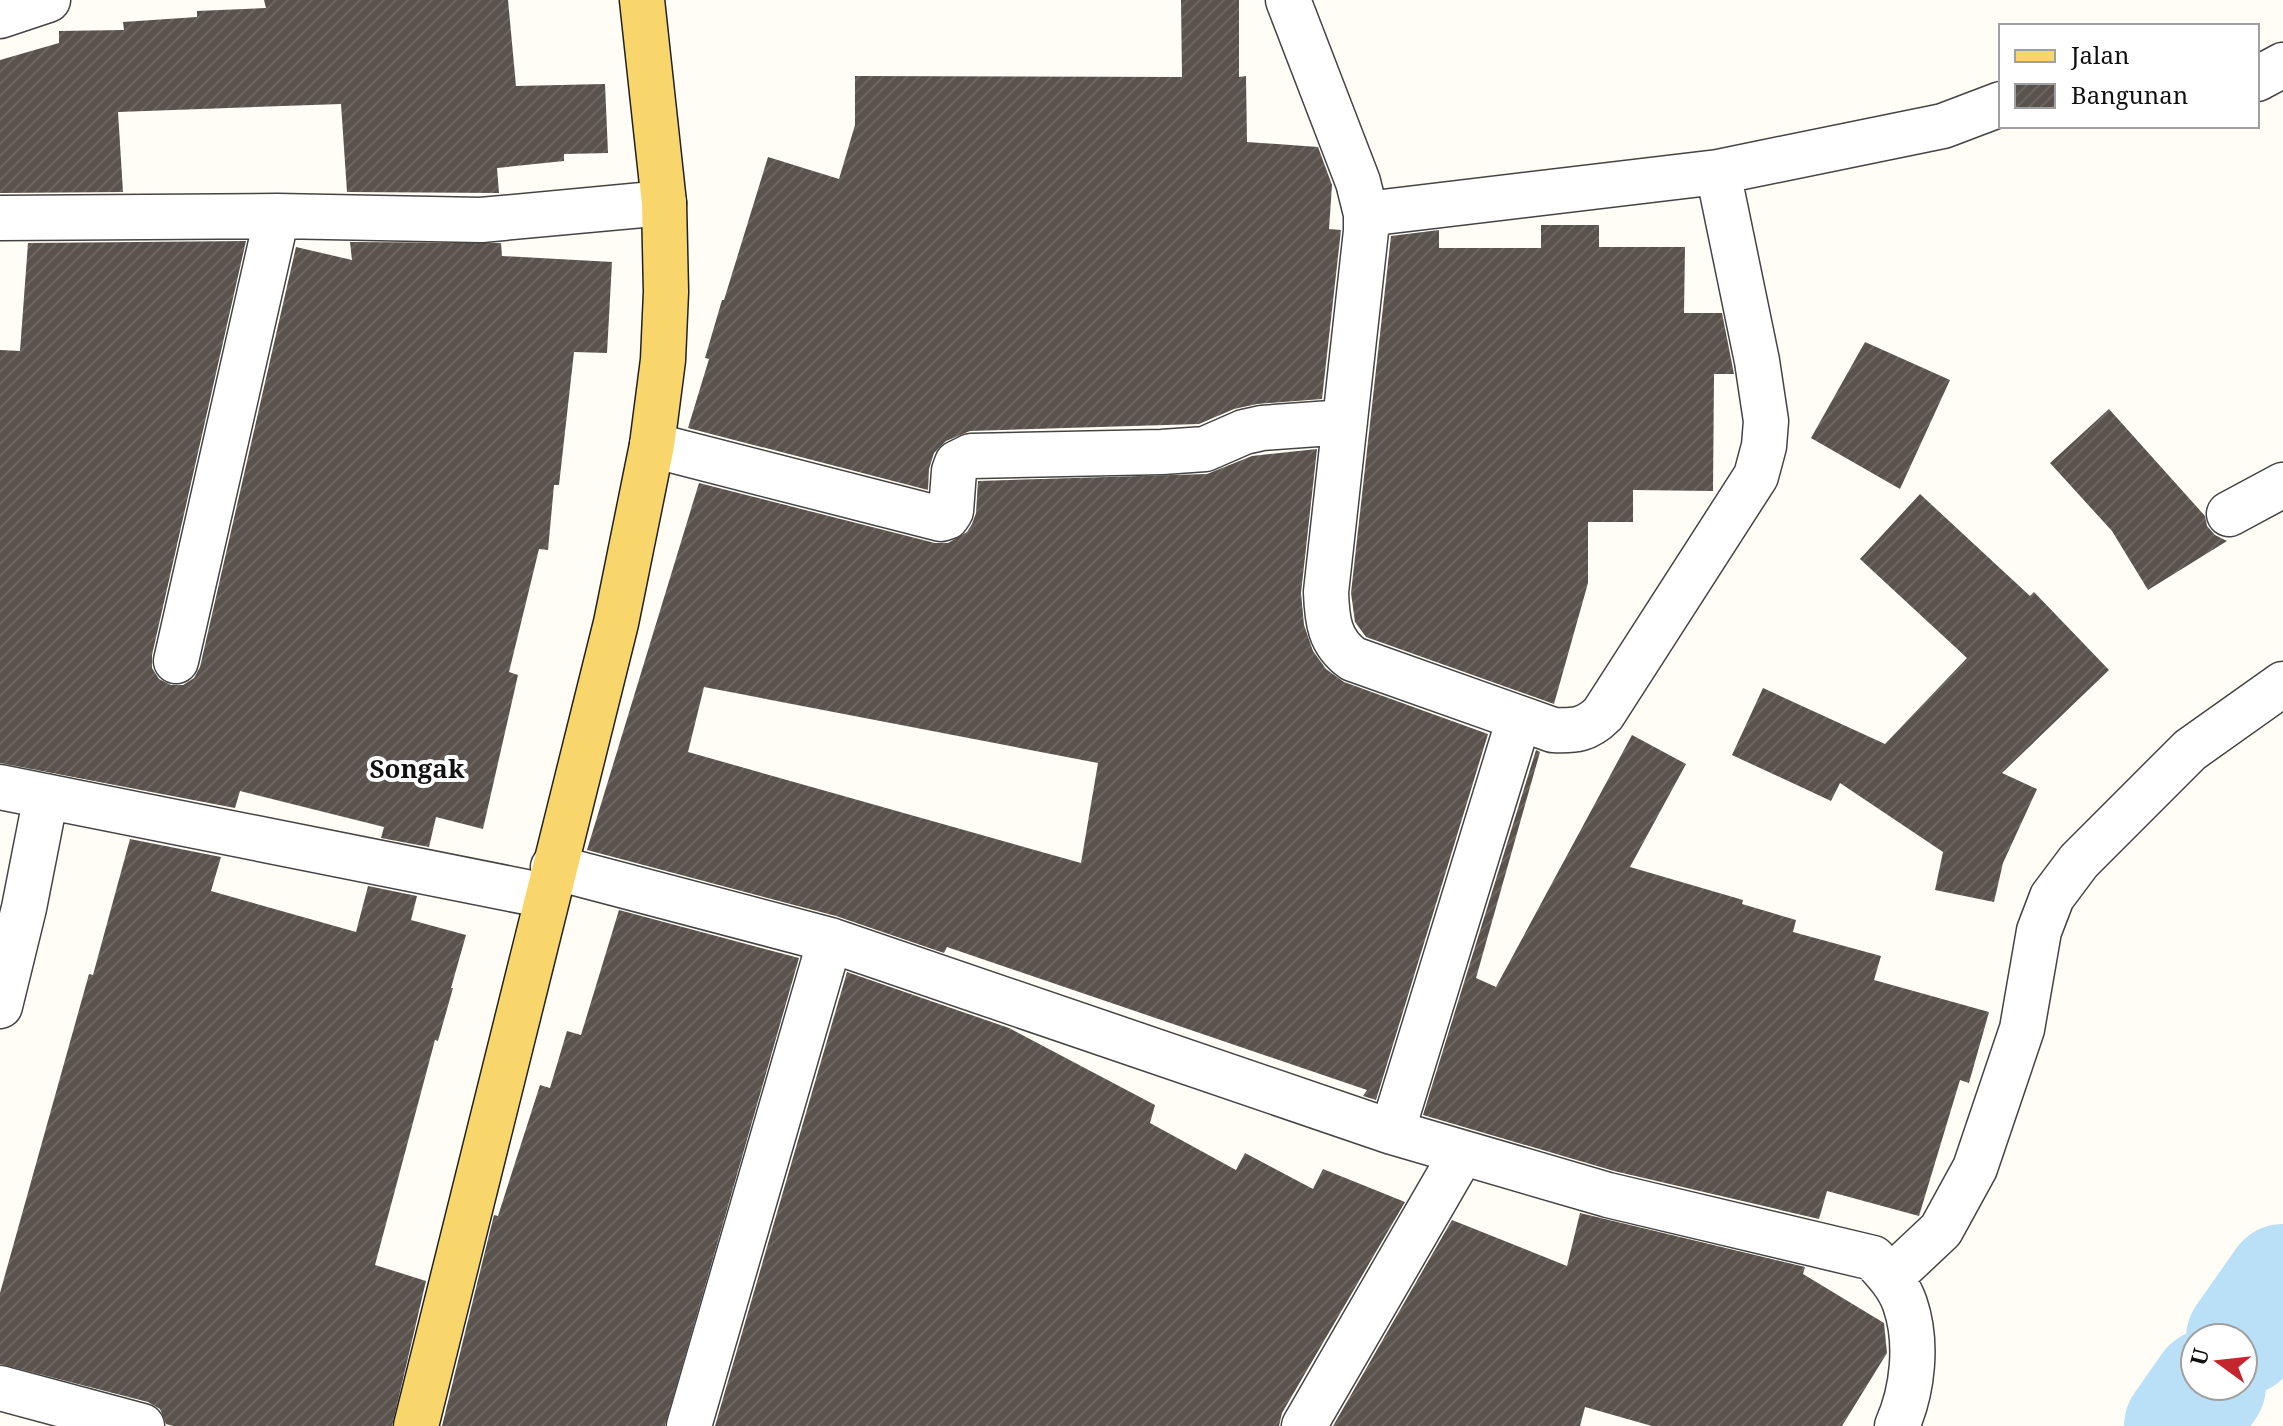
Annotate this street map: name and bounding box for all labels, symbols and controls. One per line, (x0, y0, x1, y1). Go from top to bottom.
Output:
legend (1999, 24, 2259, 128)
text: Jalan (2070, 38, 2130, 71)
text: Bangunan (2071, 78, 2188, 111)
district label: Songak (369, 750, 465, 786)
north arrow (2179, 1322, 2259, 1402)
text: U (2182, 1344, 2215, 1368)

